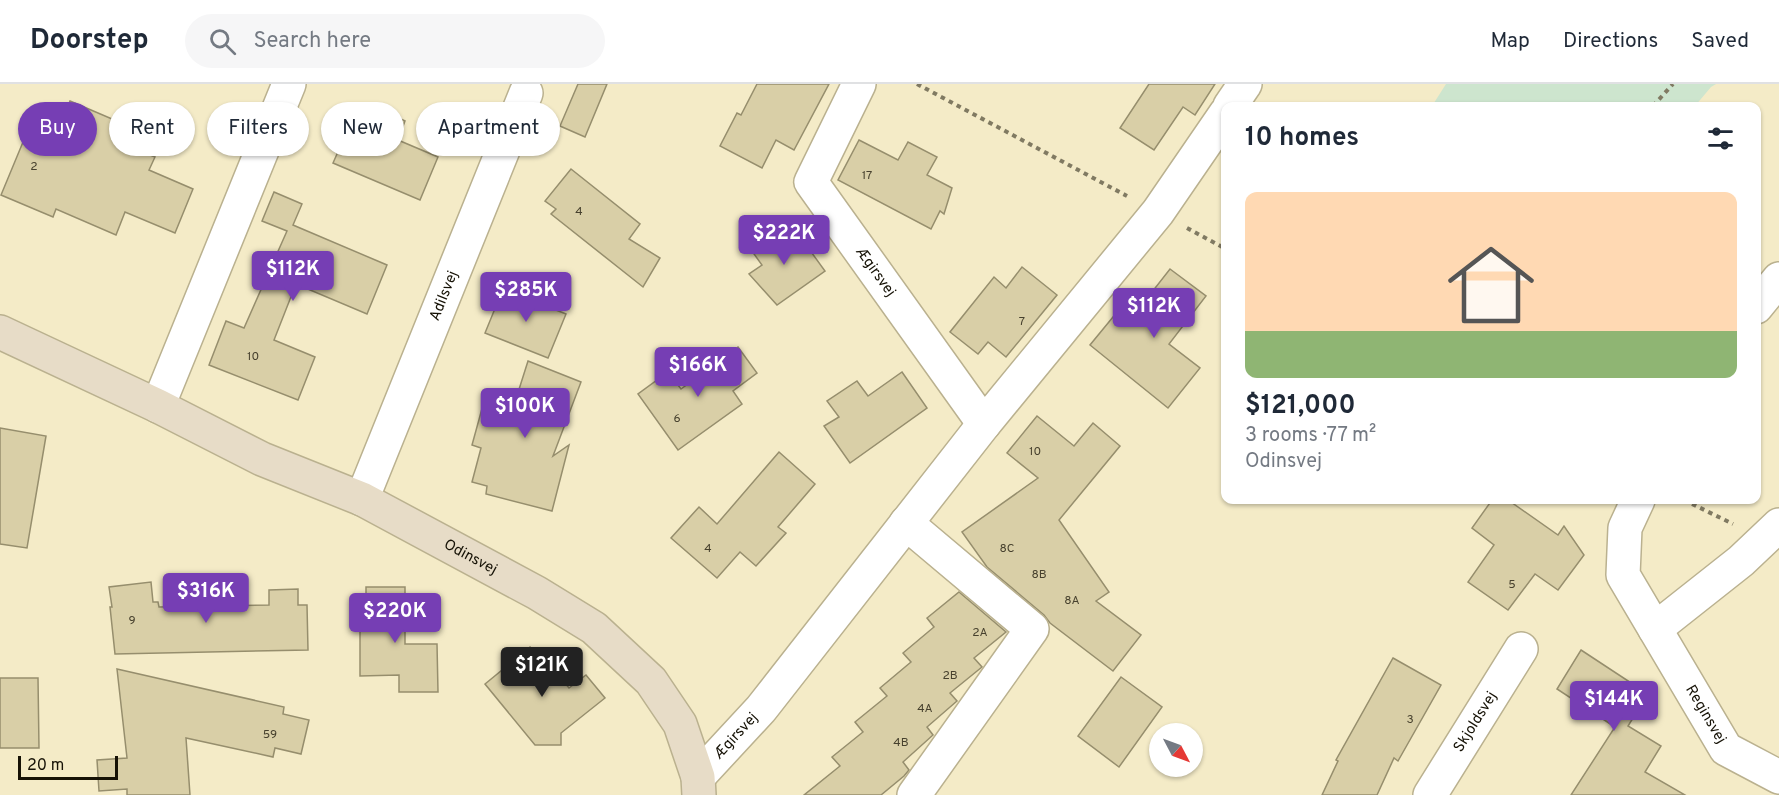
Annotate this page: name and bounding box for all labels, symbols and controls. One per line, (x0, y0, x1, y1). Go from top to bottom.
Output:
search box (185, 14, 605, 68)
text: Doorstep (30, 23, 149, 59)
icon: search (206, 25, 239, 58)
text: Search here (254, 28, 371, 55)
text: Map (1490, 28, 1530, 55)
text: Directions (1563, 28, 1658, 55)
text: Saved (1691, 28, 1749, 55)
chip: Buy (18, 102, 97, 156)
chip: Rent (109, 102, 195, 156)
chip: Filters (207, 102, 309, 156)
chip: New (321, 102, 404, 156)
chip: Apartment (416, 102, 560, 156)
text: 10 homes (1245, 122, 1359, 155)
icon: filters (1704, 122, 1737, 155)
house number: 2 (30, 159, 38, 175)
house number: 17 (862, 168, 872, 184)
house number: 4 (575, 204, 583, 220)
pin: $222K (742, 215, 826, 266)
text: $222K (753, 221, 815, 247)
icon: home (1437, 231, 1545, 339)
street label: Ægirsvej (851, 243, 900, 301)
pin: $112K (251, 251, 335, 302)
text: $112K (266, 257, 320, 283)
street label: Adilsvej (425, 268, 463, 324)
pin: $285K (484, 272, 568, 323)
text: $285K (494, 278, 558, 304)
pin: $112K (1112, 288, 1196, 339)
text: $112K (1127, 294, 1181, 320)
house number: 7 (1019, 314, 1025, 330)
pin: $166K (656, 347, 740, 398)
house number: 10 (247, 349, 259, 365)
text: $166K (669, 353, 727, 379)
pin: $100K (483, 388, 567, 439)
text: $121,000 (1245, 390, 1356, 423)
text: $100K (495, 394, 555, 420)
house number: 6 (673, 411, 681, 427)
text: 3 rooms · 77 m² (1245, 423, 1376, 449)
house number: 10 (1029, 444, 1041, 460)
text: Odinsvej (1245, 449, 1322, 475)
street label: Odinsvej (440, 535, 500, 579)
house number: 4 (704, 541, 712, 557)
house number: 8C (1000, 541, 1015, 557)
house number: 8B (1031, 567, 1047, 583)
pin: $316K (164, 573, 248, 624)
house number: 5 (1508, 577, 1516, 593)
text: $316K (177, 579, 235, 605)
pin: $220K (353, 593, 437, 644)
house number: 8A (1064, 593, 1080, 609)
text: $220K (363, 599, 427, 625)
house number: 9 (128, 613, 136, 629)
house number: 2A (972, 625, 988, 641)
pin: $121K (500, 647, 584, 698)
text: $121K (515, 653, 569, 679)
house number: 2B (942, 668, 958, 684)
pin: $144K (1572, 681, 1656, 732)
street label: Reginsvej (1681, 682, 1730, 747)
text: $144K (1584, 687, 1644, 713)
street label: Skjoldsvej (1449, 688, 1501, 756)
house number: 4A (917, 701, 933, 717)
street label: Ægirsvej (709, 709, 762, 764)
house number: 3 (1406, 712, 1414, 728)
north arrow (1149, 723, 1203, 777)
map controls (1149, 723, 1203, 777)
house number: 59 (263, 727, 277, 743)
house number: 4B (893, 735, 909, 751)
scale bar (18, 753, 118, 780)
text: 20 m (27, 756, 64, 776)

